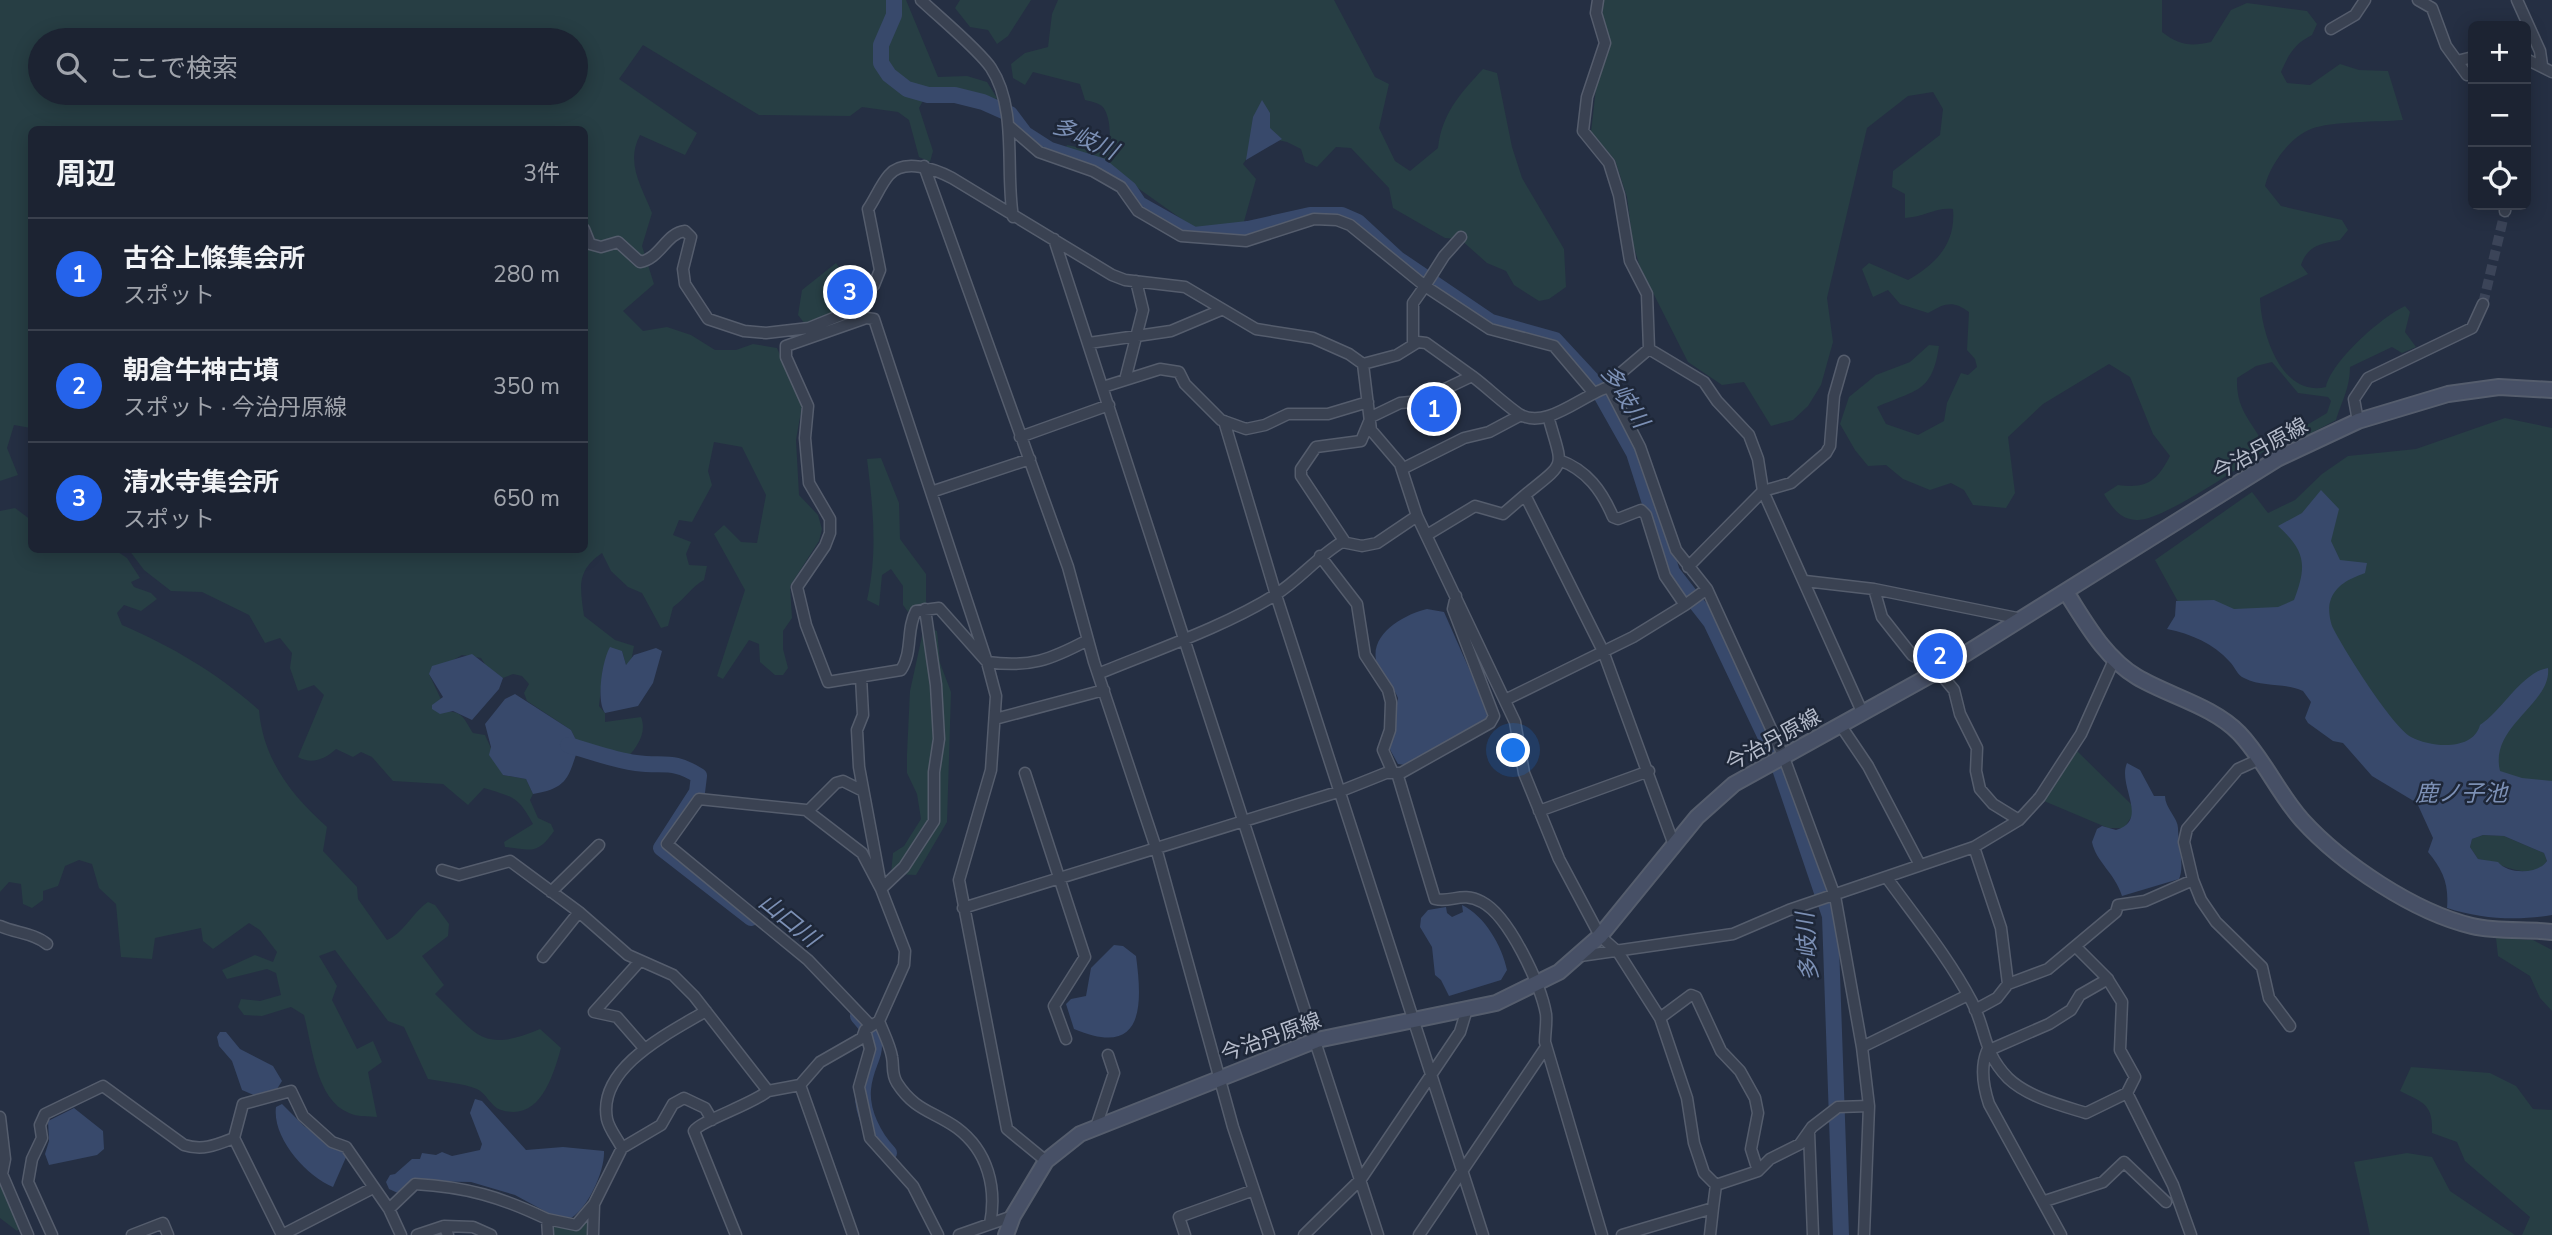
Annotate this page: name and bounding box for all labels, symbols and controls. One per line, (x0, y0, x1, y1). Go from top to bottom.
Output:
map controls (2468, 21, 2531, 210)
button: + (2468, 21, 2531, 84)
search box (28, 28, 588, 105)
icon: search (52, 48, 90, 86)
text: ここで検索 (108, 51, 238, 86)
button: − (2468, 84, 2531, 147)
water label: 多岐川 (1047, 110, 1125, 168)
button: locate (2468, 147, 2531, 210)
text: 周辺 (56, 154, 116, 195)
text: 3件 (523, 158, 560, 189)
text: 古谷上條集会所 (123, 241, 305, 276)
text: 1 (72, 259, 86, 290)
text: 280 m (493, 259, 560, 290)
pin: 3 (827, 266, 873, 318)
text: スポット (123, 280, 215, 311)
text: 朝倉牛神古墳 (123, 353, 279, 388)
water label: 多岐川 (1593, 359, 1658, 436)
text: 2 (72, 371, 86, 402)
text: 350 m (493, 371, 560, 402)
pin: 1 (1411, 383, 1457, 435)
text: スポット · 今治丹原線 (123, 392, 347, 423)
street label: 今治丹原線 (2207, 411, 2313, 487)
text: 清水寺集会所 (123, 465, 279, 500)
text: 3 (72, 483, 86, 514)
text: 650 m (493, 483, 560, 514)
text: スポット (123, 504, 215, 535)
pin: 2 (1917, 630, 1963, 682)
street label: 今治丹原線 (1720, 702, 1826, 778)
your location (1496, 733, 1530, 767)
water label: 鹿ノ子池 (2415, 778, 2509, 809)
water label: 山口川 (752, 887, 828, 956)
water label: 多岐川 (1789, 908, 1825, 982)
street label: 今治丹原線 (1217, 1006, 1325, 1068)

